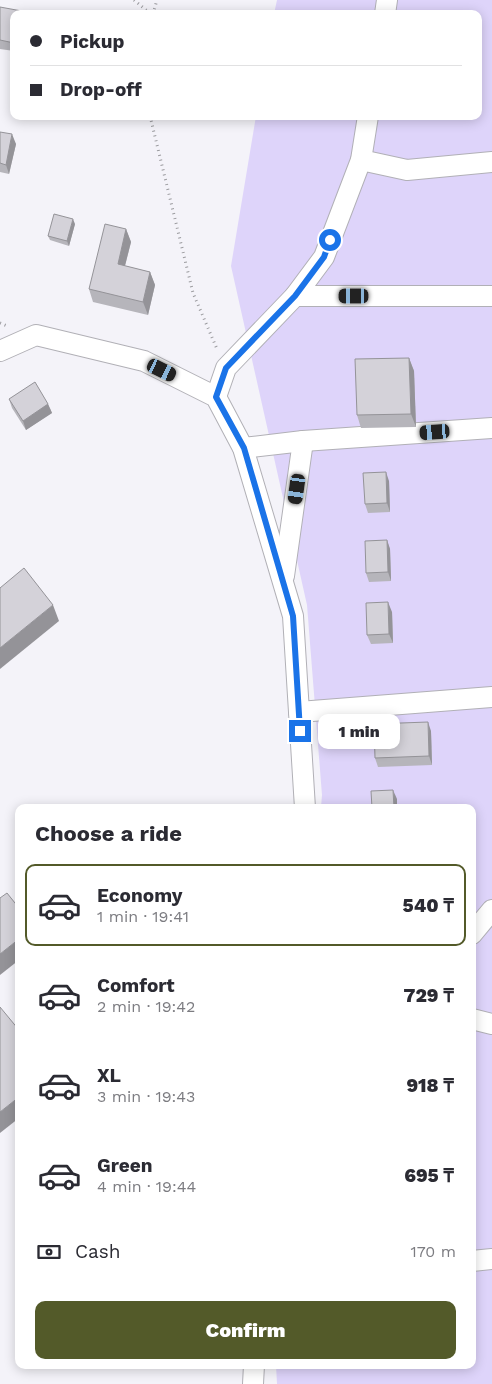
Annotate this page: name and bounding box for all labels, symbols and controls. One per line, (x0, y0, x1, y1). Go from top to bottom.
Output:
text: Pickup (60, 30, 124, 53)
text: Drop-off (60, 78, 142, 101)
route start (319, 229, 341, 251)
car (339, 289, 369, 304)
car (145, 357, 178, 383)
car (419, 423, 450, 441)
car (287, 473, 306, 505)
callout: 1 min (318, 714, 400, 748)
route end (289, 720, 311, 742)
text: 1 min (338, 722, 380, 741)
text: Choose a ride (35, 821, 182, 846)
icon: car (37, 883, 82, 928)
text: Economy (97, 884, 182, 907)
text: 540 ₸ (403, 894, 454, 917)
text: 1 min · 19:41 (97, 907, 189, 926)
icon: car (37, 973, 82, 1018)
text: Comfort (97, 974, 175, 997)
text: 729 ₸ (404, 984, 454, 1007)
text: 2 min · 19:42 (97, 997, 195, 1016)
icon: car (37, 1063, 82, 1108)
text: XL (97, 1064, 121, 1087)
text: 918 ₸ (406, 1074, 454, 1097)
text: 3 min · 19:43 (97, 1087, 195, 1106)
icon: car (37, 1153, 82, 1198)
text: Green (97, 1154, 153, 1177)
text: 695 ₸ (404, 1164, 454, 1187)
text: 4 min · 19:44 (97, 1177, 196, 1196)
icon: cash (35, 1238, 63, 1266)
text: Cash (75, 1240, 121, 1263)
text: 170 m (410, 1242, 456, 1261)
button: Confirm (35, 1301, 456, 1359)

